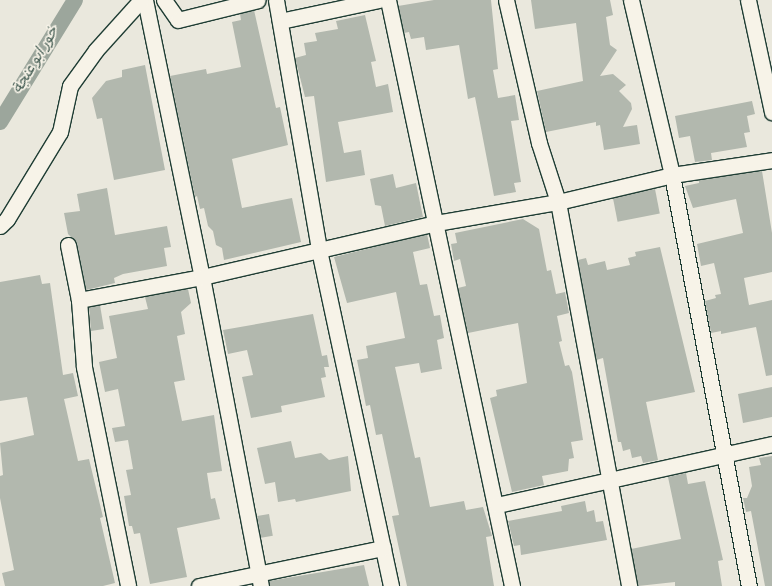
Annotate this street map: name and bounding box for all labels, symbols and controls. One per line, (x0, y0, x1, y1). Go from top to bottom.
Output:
water label: خور ابو عنجة (10, 24, 64, 98)

